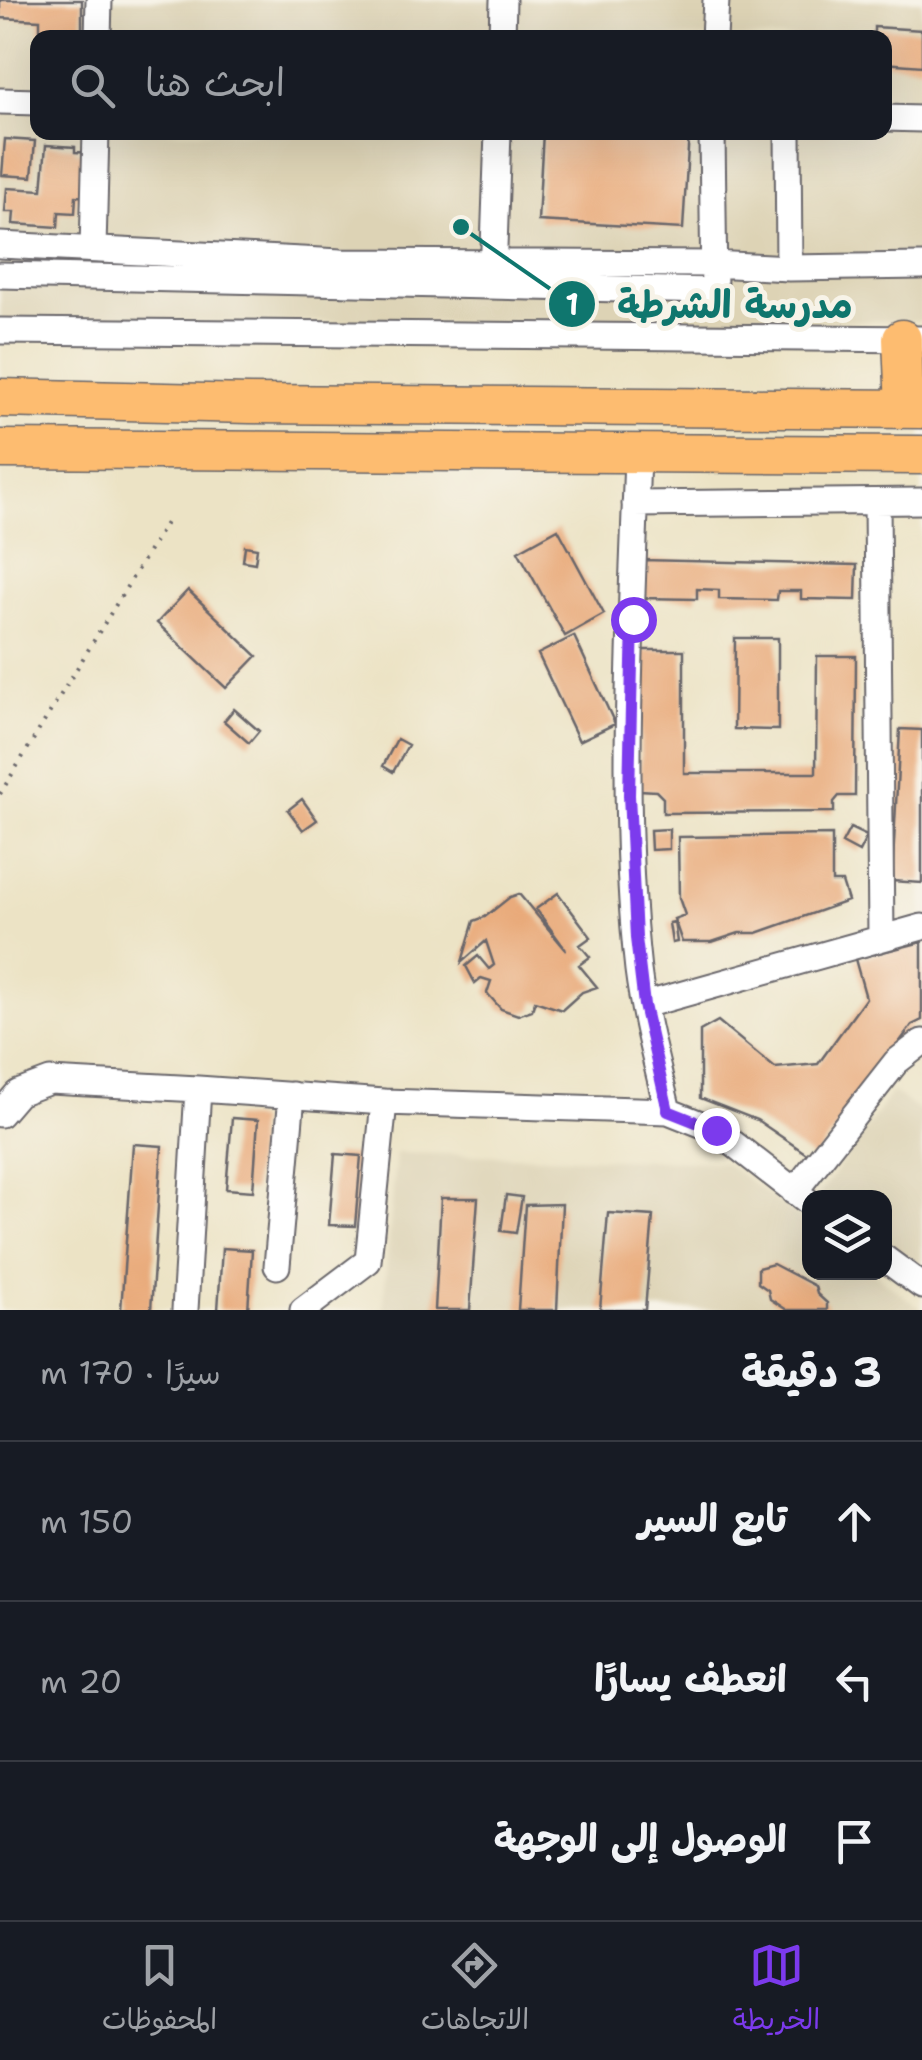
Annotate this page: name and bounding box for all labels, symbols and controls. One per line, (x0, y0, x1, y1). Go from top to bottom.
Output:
search box (30, 30, 892, 140)
text: ابحث هنا (145, 57, 285, 108)
icon: search (65, 58, 120, 113)
callout: مدرسة الشرطة (547, 270, 873, 338)
text: مدرسة الشرطة (617, 279, 853, 330)
text: 1 (565, 284, 579, 325)
route start (611, 597, 657, 643)
route end (694, 1108, 740, 1154)
map controls (802, 1190, 892, 1280)
button: layers (802, 1190, 892, 1280)
text: 3 دقيقة (741, 1344, 882, 1400)
text: سيرًا · 170 m (40, 1351, 221, 1394)
text: تابع السير (639, 1493, 787, 1544)
icon: ahead (827, 1494, 882, 1549)
text: 150 m (40, 1500, 133, 1543)
text: انعطف يسارًا (594, 1653, 787, 1704)
icon: left (827, 1654, 882, 1709)
text: 20 m (40, 1660, 122, 1703)
text: الوصول إلى الوجهة (494, 1813, 787, 1864)
icon: arrive (827, 1814, 882, 1869)
tab: المحفوظات (102, 1938, 217, 2044)
tab: الاتجاهات (421, 1938, 529, 2044)
tab: الخريطة (733, 1938, 820, 2044)

